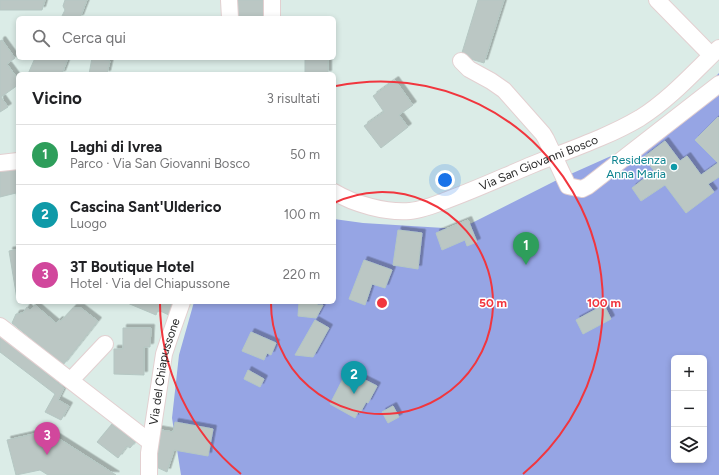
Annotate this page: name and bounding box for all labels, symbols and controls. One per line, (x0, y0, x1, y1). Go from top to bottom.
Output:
search box (16, 16, 336, 60)
icon: search (30, 27, 52, 49)
text: Cerca qui (62, 29, 126, 47)
text: Vicino (32, 88, 82, 108)
text: 3 risultati (267, 91, 320, 106)
street label: Via San Giovanni Bosco (477, 133, 600, 193)
text: Laghi di Ivrea (70, 138, 162, 156)
text: 1 (42, 147, 48, 162)
text: 50 m (290, 147, 320, 162)
place label: Residenza Anna Maria (606, 153, 666, 181)
text: Parco · Via San Giovanni Bosco (70, 156, 250, 171)
marker: Residenza Anna Maria (669, 162, 679, 172)
your location (435, 170, 455, 190)
text: Cascina Sant'Ulderico (70, 198, 221, 216)
text: 2 (41, 207, 49, 222)
text: 100 m (284, 207, 320, 222)
text: Luogo (70, 216, 107, 231)
pin: 1 (513, 232, 539, 265)
text: 3T Boutique Hotel (70, 258, 194, 276)
text: 3 (41, 267, 49, 282)
text: 220 m (283, 267, 320, 282)
text: Hotel · Via del Chiapussone (70, 276, 230, 291)
centre of rings (375, 296, 389, 310)
text: 50 m (479, 296, 507, 310)
text: 100 m (587, 296, 621, 310)
street label: Via del Chiapussone (146, 316, 183, 426)
map controls (671, 355, 707, 463)
button: + (671, 355, 707, 391)
pin: 2 (341, 361, 367, 394)
button: − (671, 391, 707, 427)
pin: 3 (34, 422, 60, 455)
button: layers (671, 427, 707, 463)

